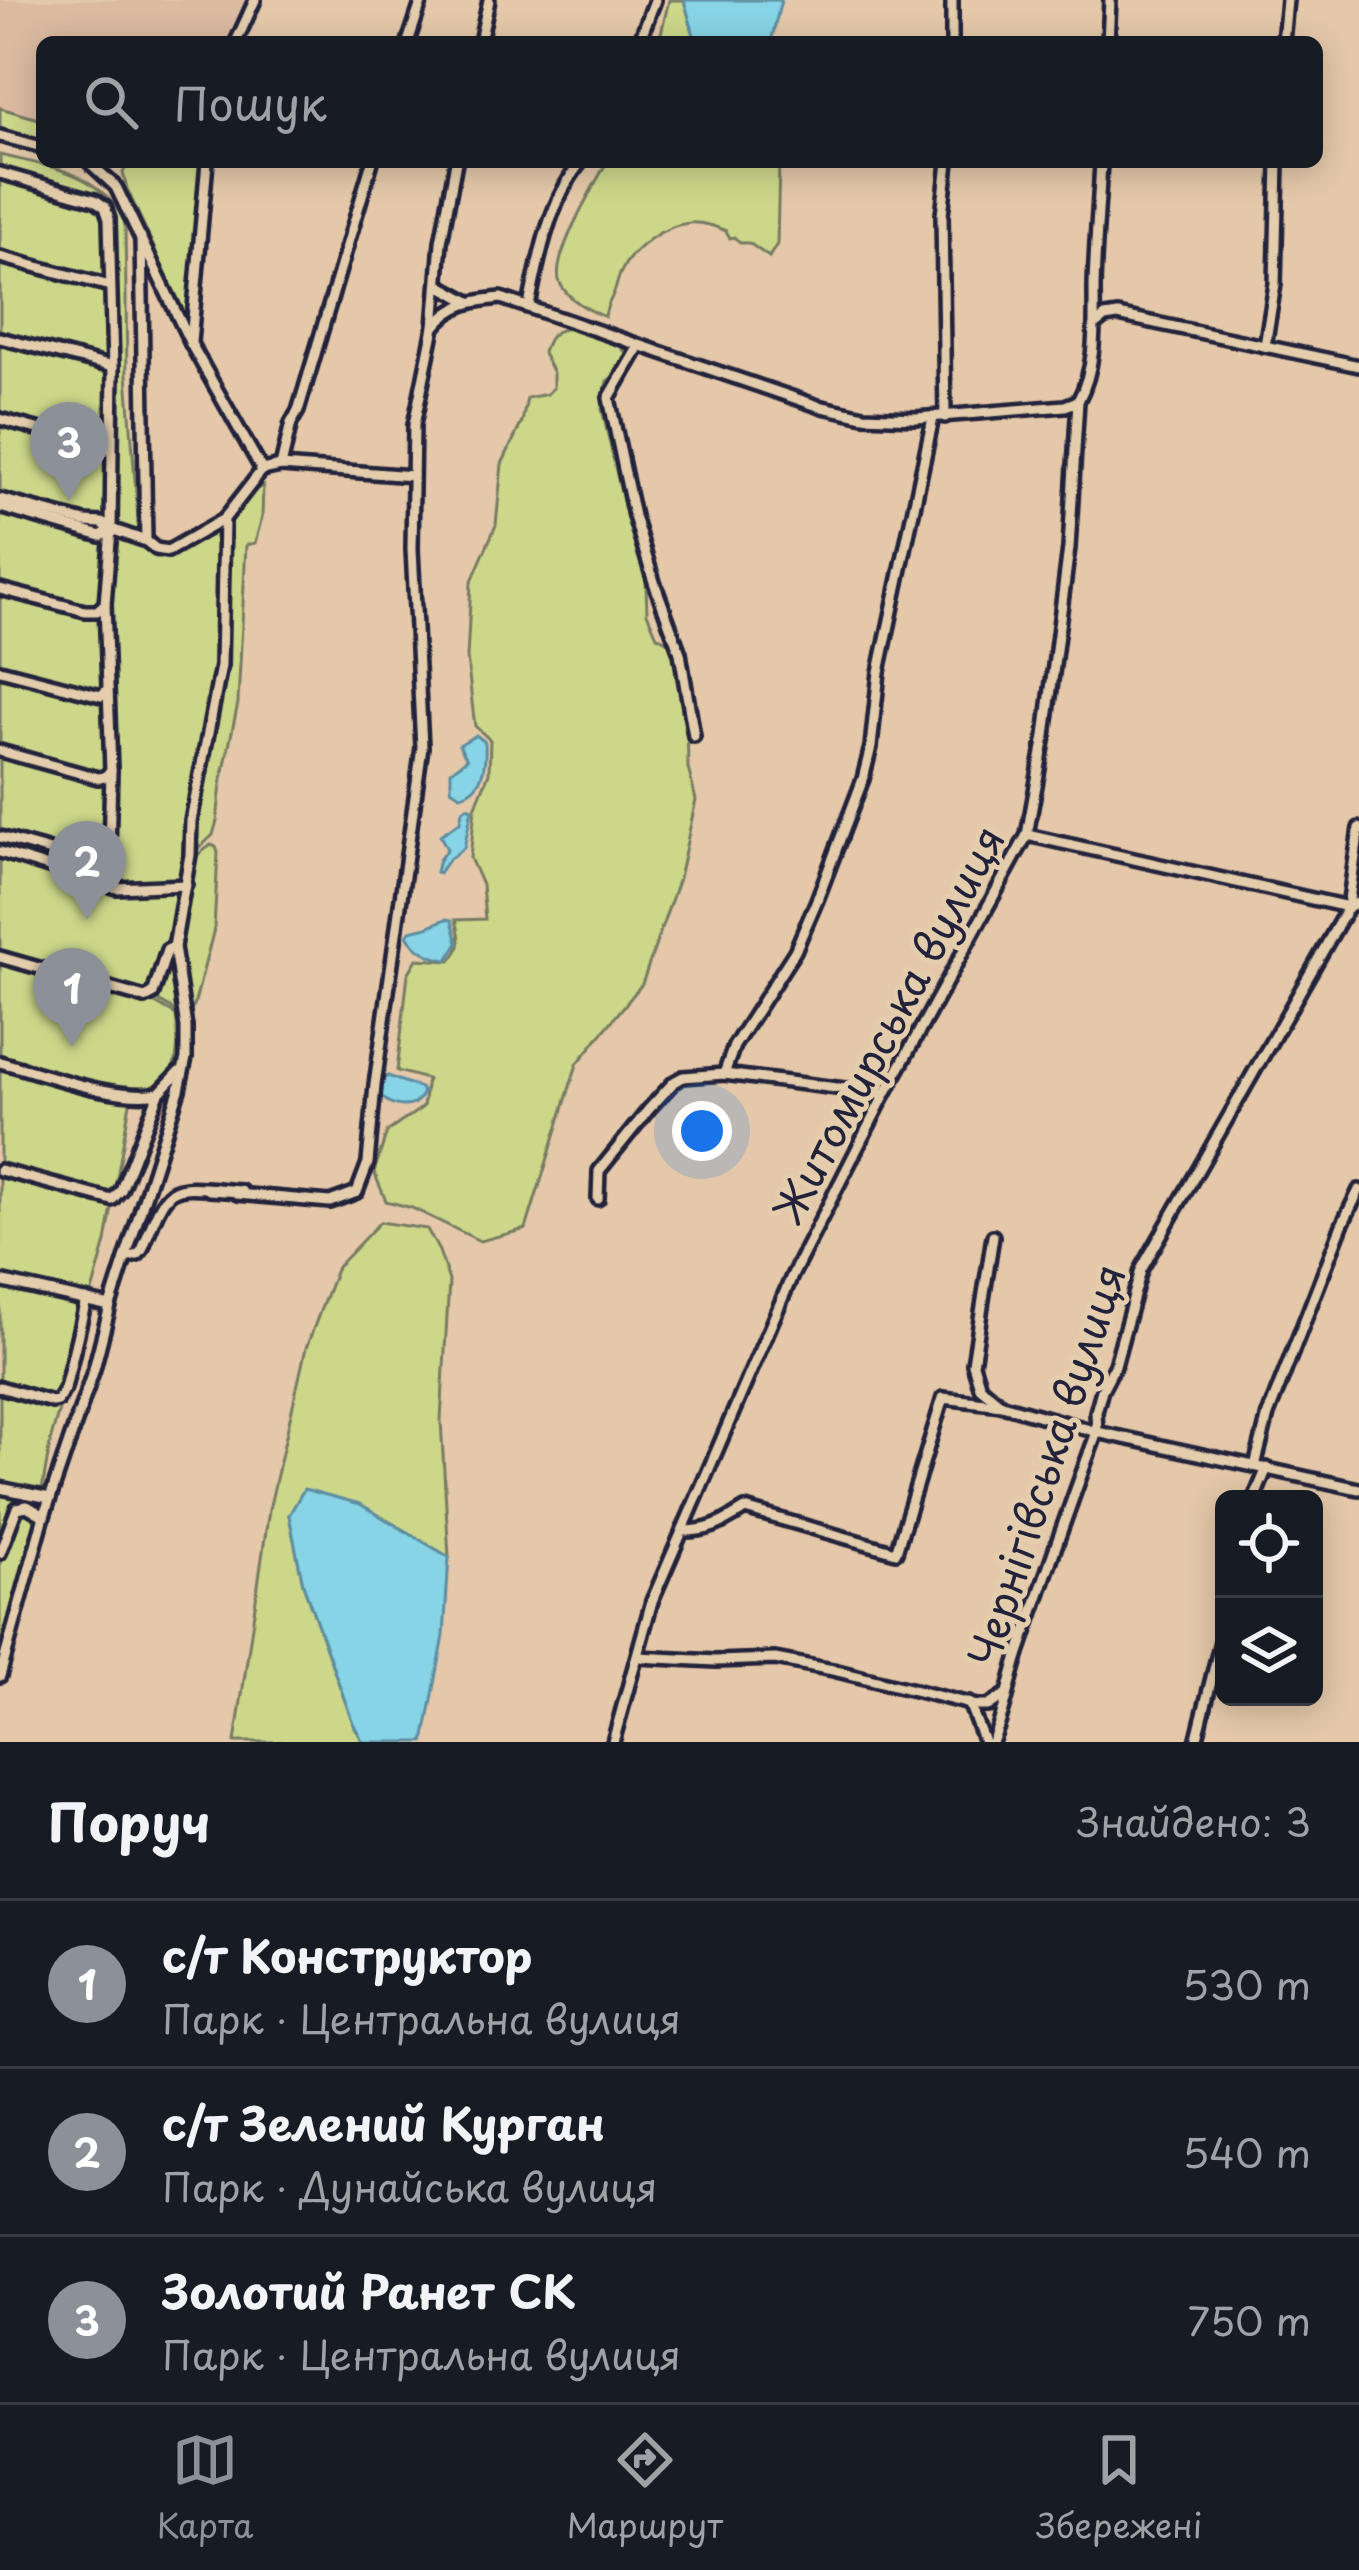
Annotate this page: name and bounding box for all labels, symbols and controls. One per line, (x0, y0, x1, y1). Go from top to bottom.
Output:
search box (36, 36, 1323, 168)
text: Пошук (174, 68, 327, 136)
icon: search (78, 69, 144, 135)
pin: 3 (30, 402, 108, 501)
street label: Житомирська вулиця (755, 814, 1019, 1234)
pin: 2 (48, 821, 126, 920)
pin: 1 (33, 948, 111, 1047)
your location (672, 1101, 732, 1161)
street label: Чернігівська вулиця (950, 1256, 1140, 1674)
map controls (1215, 1490, 1323, 1706)
button: locate (1215, 1490, 1323, 1598)
button: layers (1215, 1598, 1323, 1706)
text: Поруч (48, 1782, 210, 1859)
text: Знайдено: 3 (1077, 1791, 1311, 1850)
text: с/т Конструктор (162, 1920, 532, 1988)
text: 1 (78, 1954, 96, 2013)
text: 530 m (1182, 1954, 1311, 2013)
text: Парк · Центральна вулиця (162, 1988, 681, 2047)
text: с/т Зелений Курган (162, 2088, 605, 2156)
text: 2 (73, 2122, 101, 2181)
text: 540 m (1182, 2122, 1311, 2181)
text: Парк · Дунайська вулиця (162, 2156, 657, 2215)
text: Золотий Ранет СК (162, 2256, 576, 2324)
text: 3 (74, 2290, 100, 2349)
text: 750 m (1188, 2290, 1311, 2349)
text: Парк · Центральна вулиця (162, 2324, 681, 2383)
tab: Карта (157, 2427, 254, 2549)
tab: Маршрут (567, 2427, 723, 2549)
tab: Збережені (1036, 2427, 1202, 2549)

